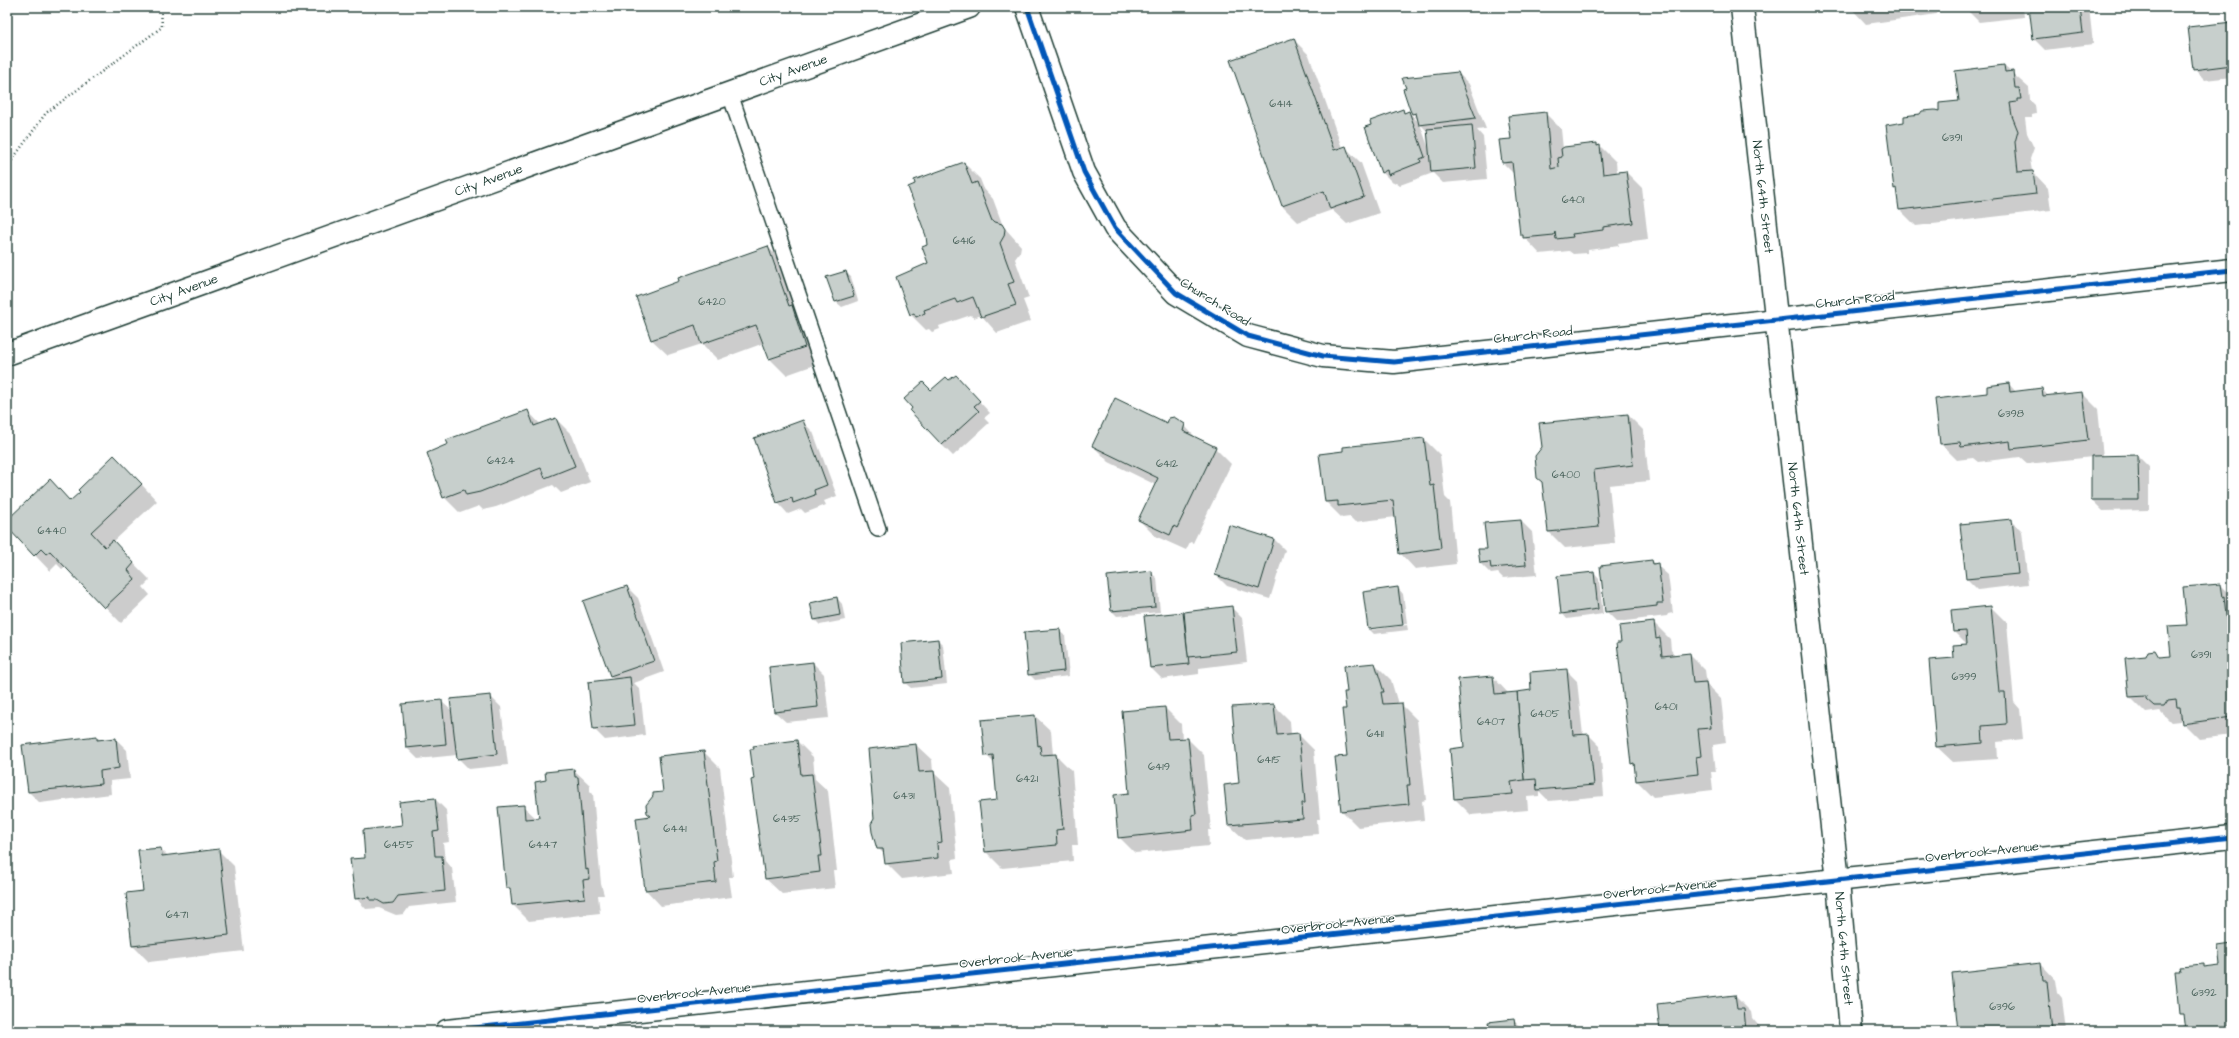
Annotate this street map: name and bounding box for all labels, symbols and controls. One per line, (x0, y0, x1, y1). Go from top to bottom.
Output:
street label: City Avenue (757, 50, 830, 91)
house number: 6414 (1269, 96, 1293, 111)
house number: 6391 (1942, 130, 1963, 145)
street label: North 64th Street (1748, 139, 1778, 255)
street label: City Avenue (452, 160, 525, 201)
house number: 6401 (1562, 192, 1585, 207)
house number: 6416 (953, 233, 975, 248)
street label: City Avenue (147, 270, 220, 311)
street label: Church Road (1177, 273, 1254, 331)
street label: Church Road (1815, 287, 1896, 313)
house number: 6420 (698, 294, 726, 309)
street label: Church Road (1493, 322, 1574, 348)
house number: 6398 (1998, 406, 2024, 421)
house number: 6424 (487, 453, 516, 468)
house number: 6412 (1156, 456, 1179, 471)
street label: North 64th Street (1783, 461, 1813, 577)
house number: 6400 (1552, 467, 1580, 482)
house number: 6440 (38, 523, 66, 538)
house number: 6391 (2191, 647, 2212, 662)
house number: 6399 (1951, 669, 1977, 684)
house number: 6401 (1655, 699, 1678, 714)
house number: 6405 (1530, 706, 1560, 721)
house number: 6407 (1477, 714, 1505, 729)
house number: 6411 (1366, 726, 1384, 741)
house number: 6415 (1257, 752, 1281, 767)
house number: 6419 (1148, 759, 1170, 774)
house number: 6421 (1016, 771, 1039, 786)
house number: 6431 (893, 788, 915, 803)
house number: 6435 (773, 811, 801, 826)
house number: 6441 (663, 821, 687, 836)
house number: 6455 (384, 837, 414, 852)
house number: 6447 (529, 837, 558, 852)
street label: Overbrook Avenue (1924, 837, 2040, 867)
street label: Overbrook Avenue (1602, 874, 1718, 904)
street label: North 64th Street (1830, 891, 1858, 1007)
house number: 6471 (166, 907, 189, 922)
street label: Overbrook Avenue (1280, 909, 1396, 939)
street label: Overbrook Avenue (958, 943, 1074, 973)
street label: Overbrook Avenue (636, 978, 752, 1008)
house number: 6392 (2191, 985, 2217, 1000)
house number: 6396 (1989, 999, 2015, 1014)

